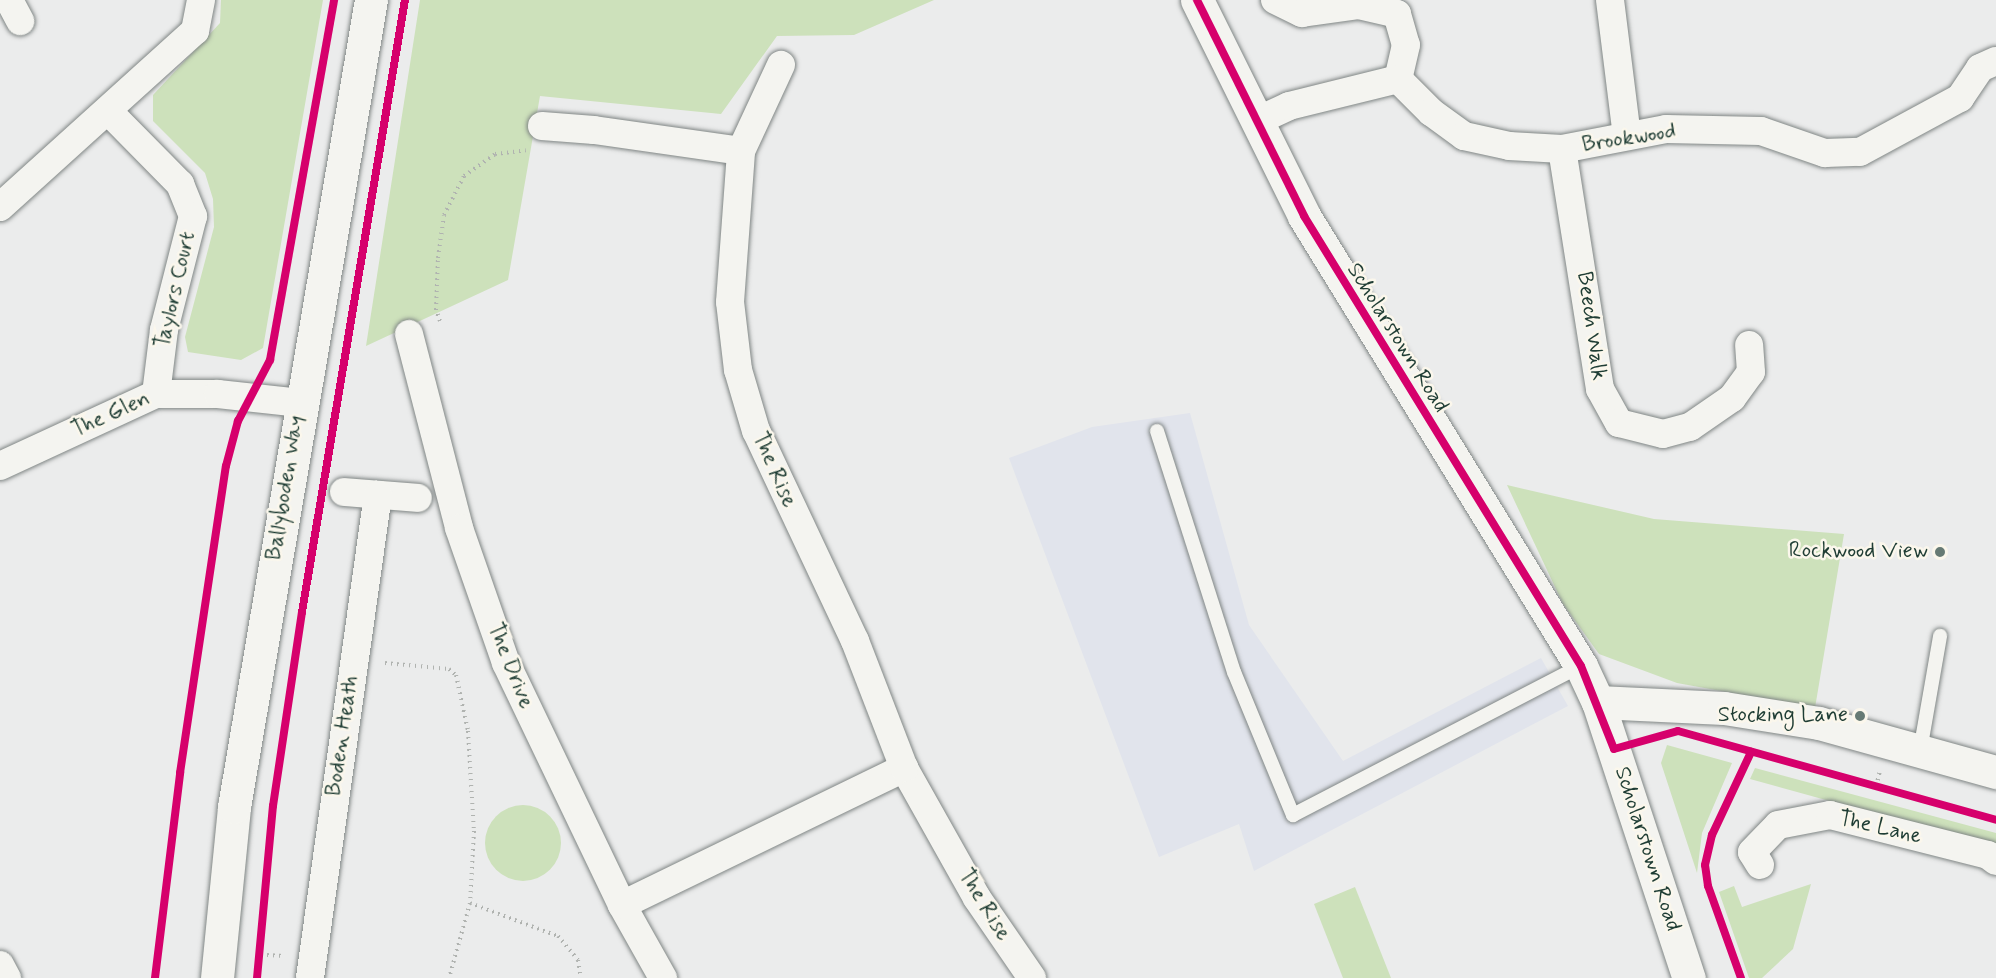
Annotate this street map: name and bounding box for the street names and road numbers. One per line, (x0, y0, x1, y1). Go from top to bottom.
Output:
street label: Brookwood (1580, 119, 1678, 159)
street label: Taylors Court (149, 227, 203, 353)
street label: Scholarstown Road (1341, 259, 1453, 417)
street label: Beech Walk (1570, 270, 1612, 382)
street label: The Glen (66, 385, 156, 445)
street label: Ballyboden Way (261, 413, 311, 563)
street label: The Rise (746, 430, 802, 510)
street label: The Drive (481, 620, 539, 712)
street label: Boden Heath (321, 674, 365, 798)
street label: Scholarstown Road (1608, 764, 1686, 934)
street label: The Lane (1835, 805, 1925, 851)
street label: The Rise (952, 865, 1016, 945)

